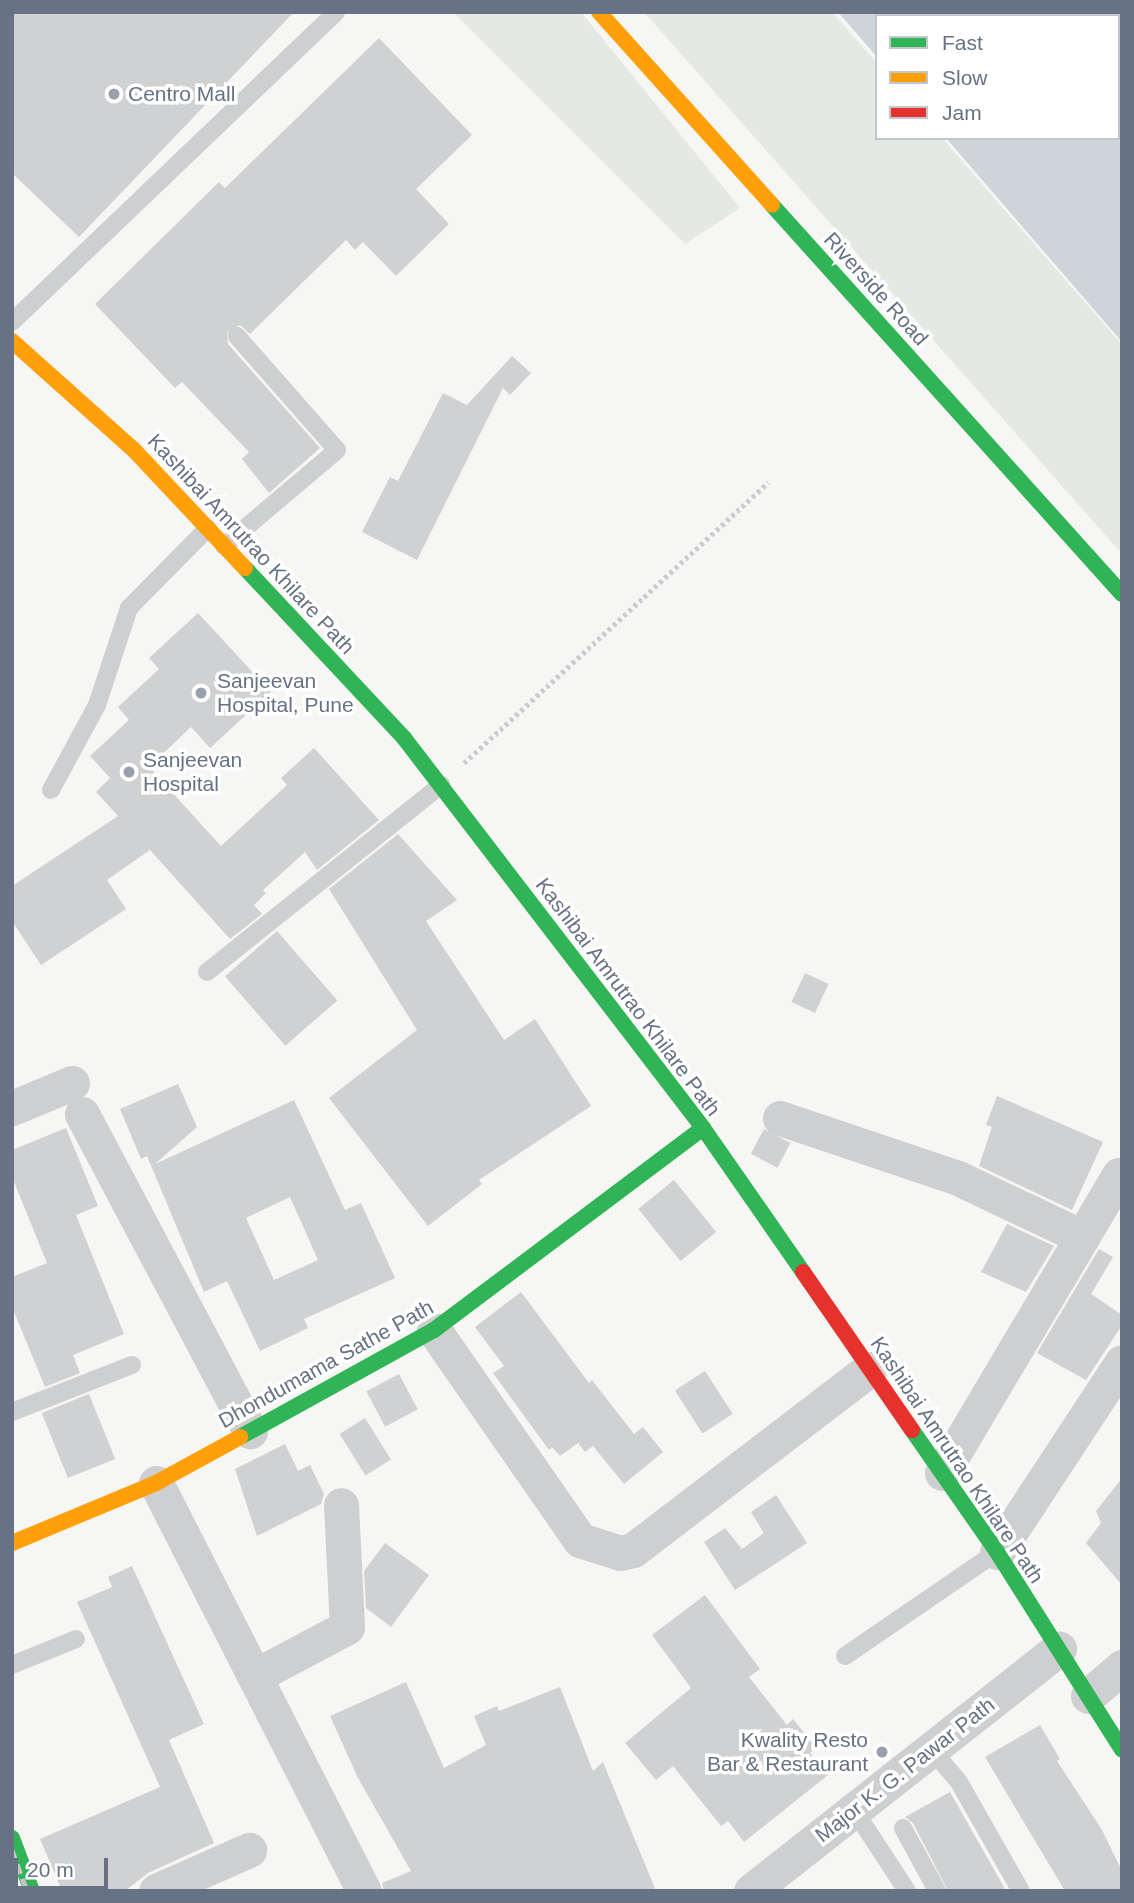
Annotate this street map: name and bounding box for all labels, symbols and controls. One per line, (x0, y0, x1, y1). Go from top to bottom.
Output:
legend (875, 14, 1120, 140)
text: Fast (942, 31, 983, 54)
text: Slow (942, 66, 988, 89)
place label: Centro Mall (128, 81, 235, 107)
marker: Centro Mall (106, 86, 122, 102)
text: Jam (942, 101, 982, 124)
street label: Riverside Road (819, 227, 933, 351)
street label: Kashibai Amrutrao Khilare Path (142, 428, 360, 660)
place label: Sanjeevan Hospital, Pune (217, 668, 354, 718)
marker: Sanjeevan Hospital, Pune (191, 683, 211, 703)
place label: Sanjeevan Hospital (143, 747, 242, 797)
marker: Sanjeevan Hospital (121, 764, 137, 780)
street label: Kashibai Amrutrao Khilare Path (530, 872, 726, 1122)
street label: Dhondumama Sathe Path (214, 1294, 438, 1434)
street label: Kashibai Amrutrao Khilare Path (865, 1332, 1049, 1588)
street label: Major K. G. Pawar Path (810, 1692, 1000, 1848)
place label: Kwality Resto Bar & Restaurant (707, 1727, 868, 1777)
marker: Kwality Resto Bar & Restaurant (874, 1744, 890, 1760)
scale bar (18, 1843, 112, 1887)
text: 20 m (27, 1858, 74, 1881)

